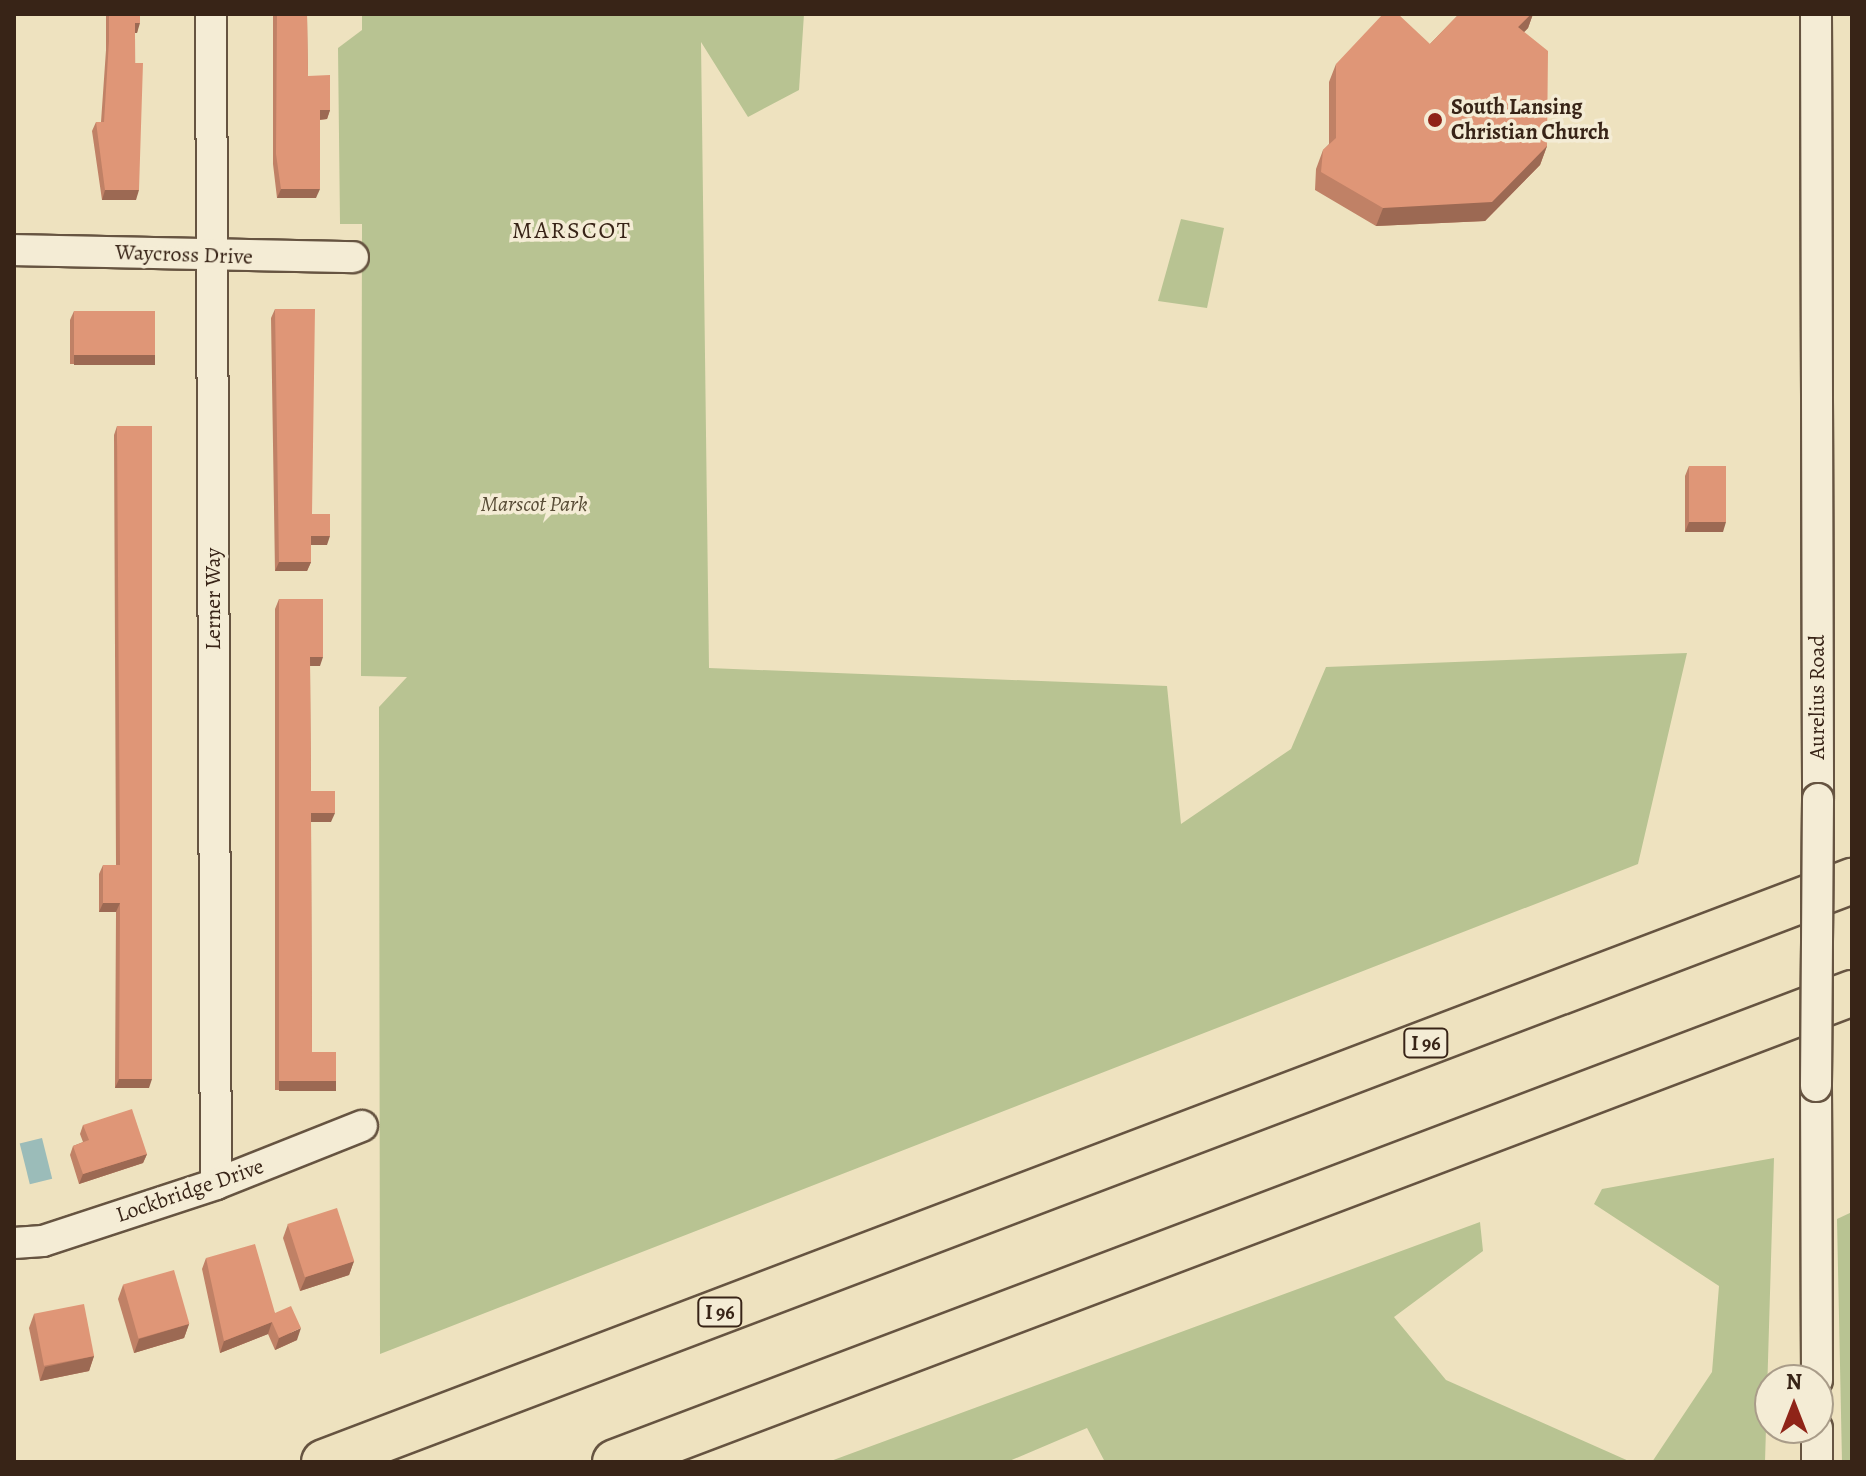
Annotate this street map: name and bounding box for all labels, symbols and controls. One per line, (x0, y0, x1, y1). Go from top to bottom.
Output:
place label: South Lansing Christian Church (1451, 94, 1609, 146)
marker: South Lansing Christian Church (1426, 111, 1444, 129)
district label: MARSCOT (512, 217, 632, 245)
street label: Waycross Drive (115, 239, 253, 271)
park label: Marscot Park (481, 492, 587, 518)
street label: Lerner Way (201, 548, 227, 650)
street label: Aurelius Road (1805, 635, 1831, 759)
road number: I 96 (1402, 1027, 1450, 1059)
street label: Lockbridge Drive (113, 1153, 267, 1229)
road number: I 96 (696, 1296, 744, 1328)
north arrow (1754, 1364, 1834, 1444)
text: N (1786, 1367, 1802, 1397)

